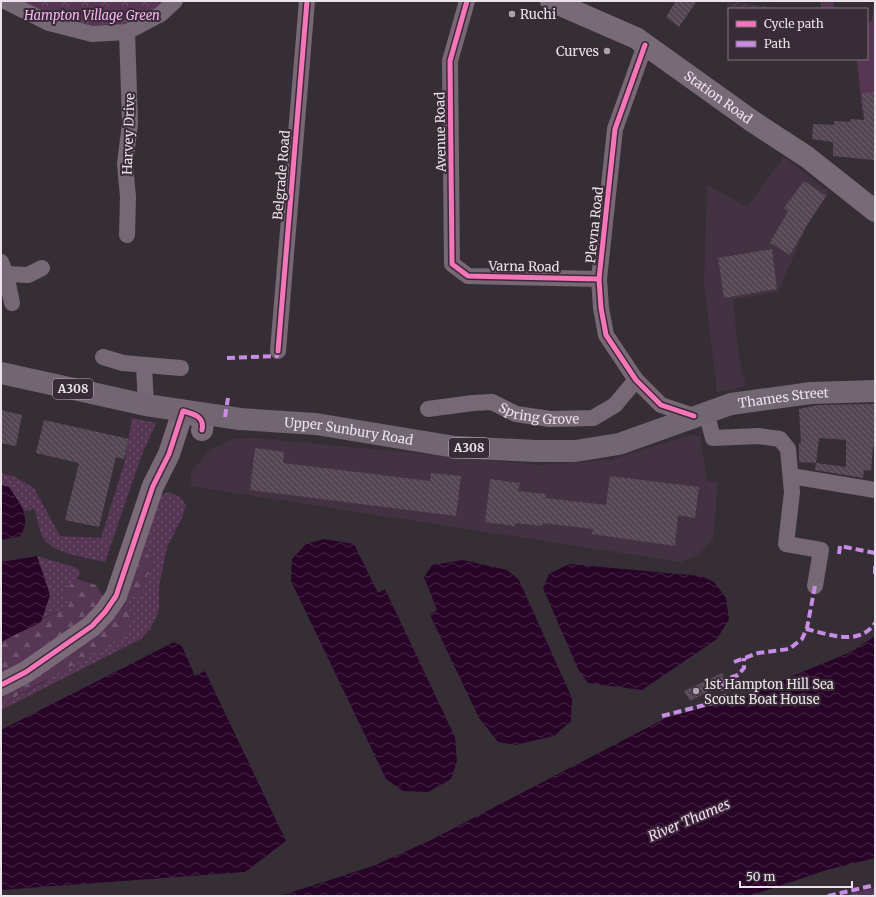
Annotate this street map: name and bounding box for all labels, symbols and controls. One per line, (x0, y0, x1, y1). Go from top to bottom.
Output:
place label: Ruchi (520, 6, 556, 23)
park label: Hampton Village Green (23, 7, 160, 24)
legend (728, 8, 868, 60)
marker: Ruchi (507, 9, 517, 19)
text: Cycle path (764, 16, 824, 31)
text: Path (764, 36, 790, 51)
place label: Curves (556, 43, 599, 60)
marker: Curves (602, 46, 612, 56)
street label: Station Road (681, 67, 756, 128)
street label: Avenue Road (431, 92, 450, 173)
street label: Harvey Drive (119, 93, 138, 175)
street label: Belgrade Road (269, 129, 294, 221)
street label: Plevna Road (582, 186, 607, 264)
street label: Varna Road (487, 257, 560, 276)
road number: A308 (53, 379, 93, 399)
street label: Thames Street (737, 384, 829, 412)
street label: Spring Grove (496, 399, 579, 428)
street label: Upper Sunbury Road (284, 414, 414, 449)
road number: A308 (449, 438, 489, 458)
place label: 1st Hampton Hill Sea Scouts Boat House (704, 676, 834, 708)
marker: 1st Hampton Hill Sea Scouts Boat House (691, 686, 701, 696)
water label: River Thames (645, 795, 733, 845)
scale bar (740, 863, 852, 889)
text: 50 m (746, 869, 775, 884)

